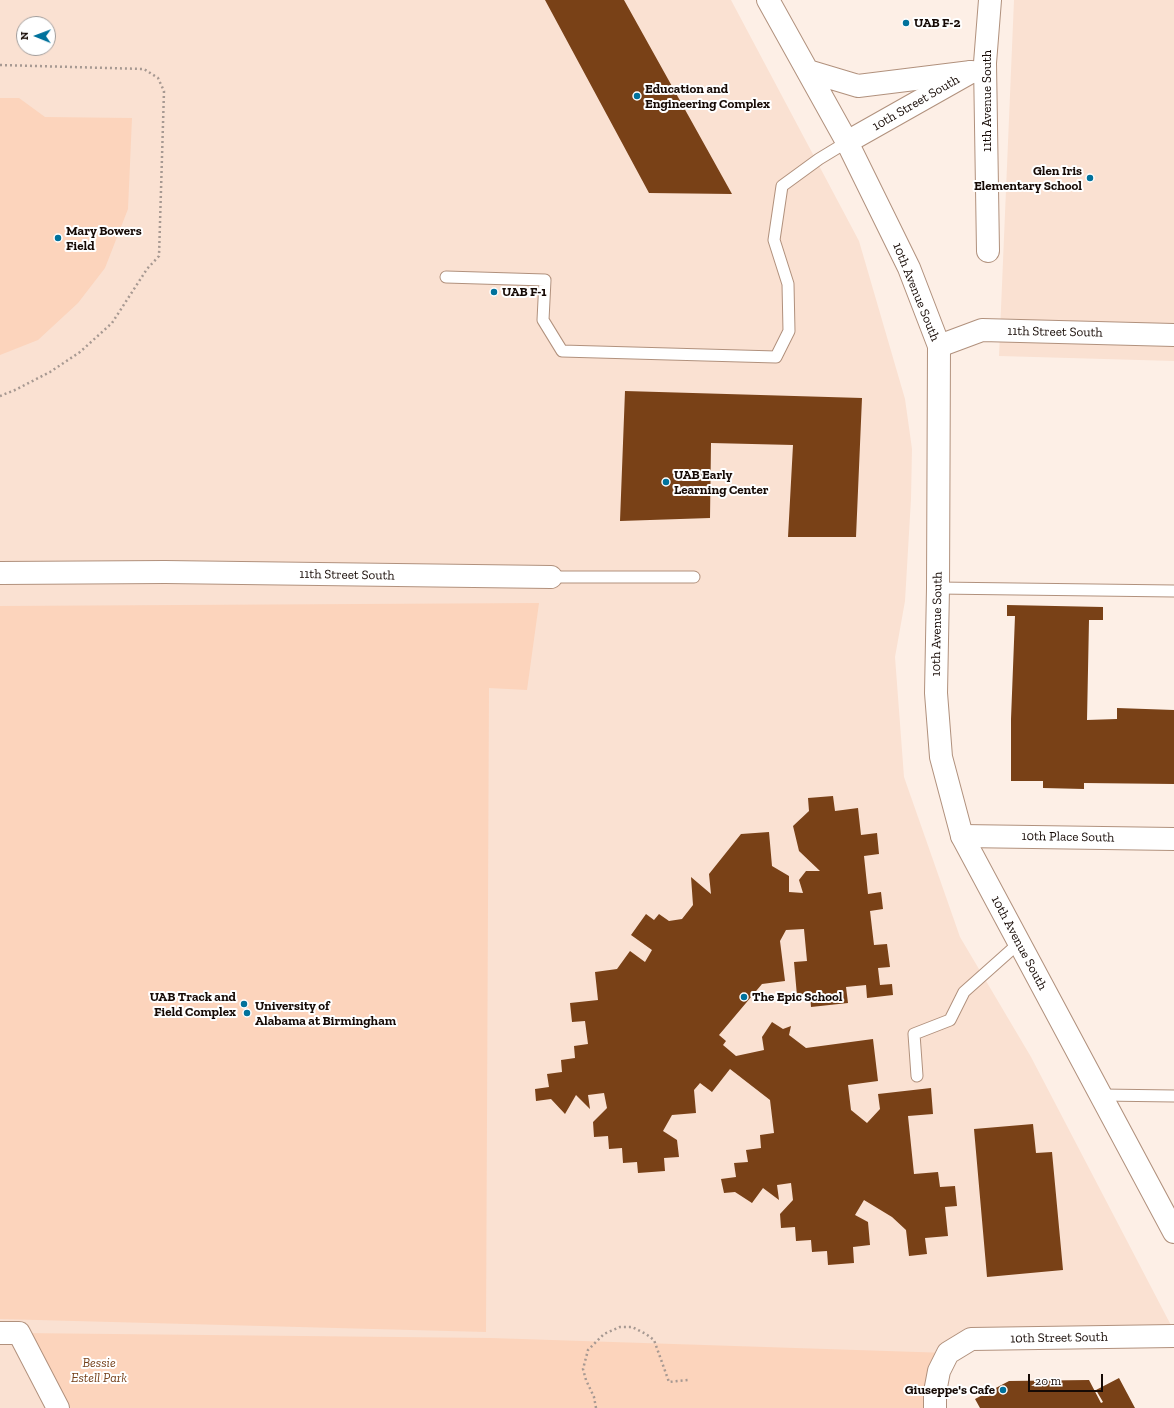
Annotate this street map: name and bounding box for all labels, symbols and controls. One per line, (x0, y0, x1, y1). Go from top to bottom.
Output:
place label: UAB F-2 (914, 15, 960, 31)
north arrow (16, 16, 56, 56)
marker: UAB F-2 (901, 18, 911, 28)
text: N (18, 31, 31, 40)
street label: 11th Avenue South (979, 50, 995, 152)
street label: 10th Street South (870, 72, 962, 134)
place label: Education and Engineering Complex (645, 81, 770, 112)
marker: Education and Engineering Complex (632, 91, 642, 101)
place label: Glen Iris Elementary School (974, 163, 1082, 194)
marker: Glen Iris Elementary School (1085, 173, 1095, 183)
place label: Mary Bowers Field (66, 223, 142, 254)
marker: Mary Bowers Field (53, 233, 63, 243)
street label: 10th Avenue South (889, 241, 943, 343)
place label: UAB F-1 (502, 284, 547, 300)
marker: UAB F-1 (489, 287, 499, 297)
street label: 11th Street South (1007, 323, 1103, 341)
place label: UAB Early Learning Center (674, 467, 769, 498)
marker: UAB Early Learning Center (661, 477, 671, 487)
street label: 11th Street South (299, 566, 395, 584)
street label: 10th Avenue South (928, 572, 946, 676)
street label: 10th Place South (1021, 828, 1115, 846)
street label: 10th Avenue South (988, 893, 1050, 993)
place label: UAB Track and Field Complex (150, 989, 236, 1020)
place label: The Epic School (752, 989, 843, 1005)
marker: The Epic School (739, 992, 749, 1002)
place label: University of Alabama at Birmingham (255, 998, 396, 1029)
marker: UAB Track and Field Complex (239, 999, 249, 1009)
marker: University of Alabama at Birmingham (242, 1008, 252, 1018)
street label: 10th Street South (1010, 1329, 1108, 1347)
park label: Bessie Estell Park (71, 1355, 127, 1386)
scale bar (1030, 1366, 1105, 1392)
text: 20 m (1035, 1374, 1061, 1388)
place label: Giuseppe's Cafe (905, 1382, 995, 1398)
marker: Giuseppe's Cafe (998, 1385, 1008, 1395)

